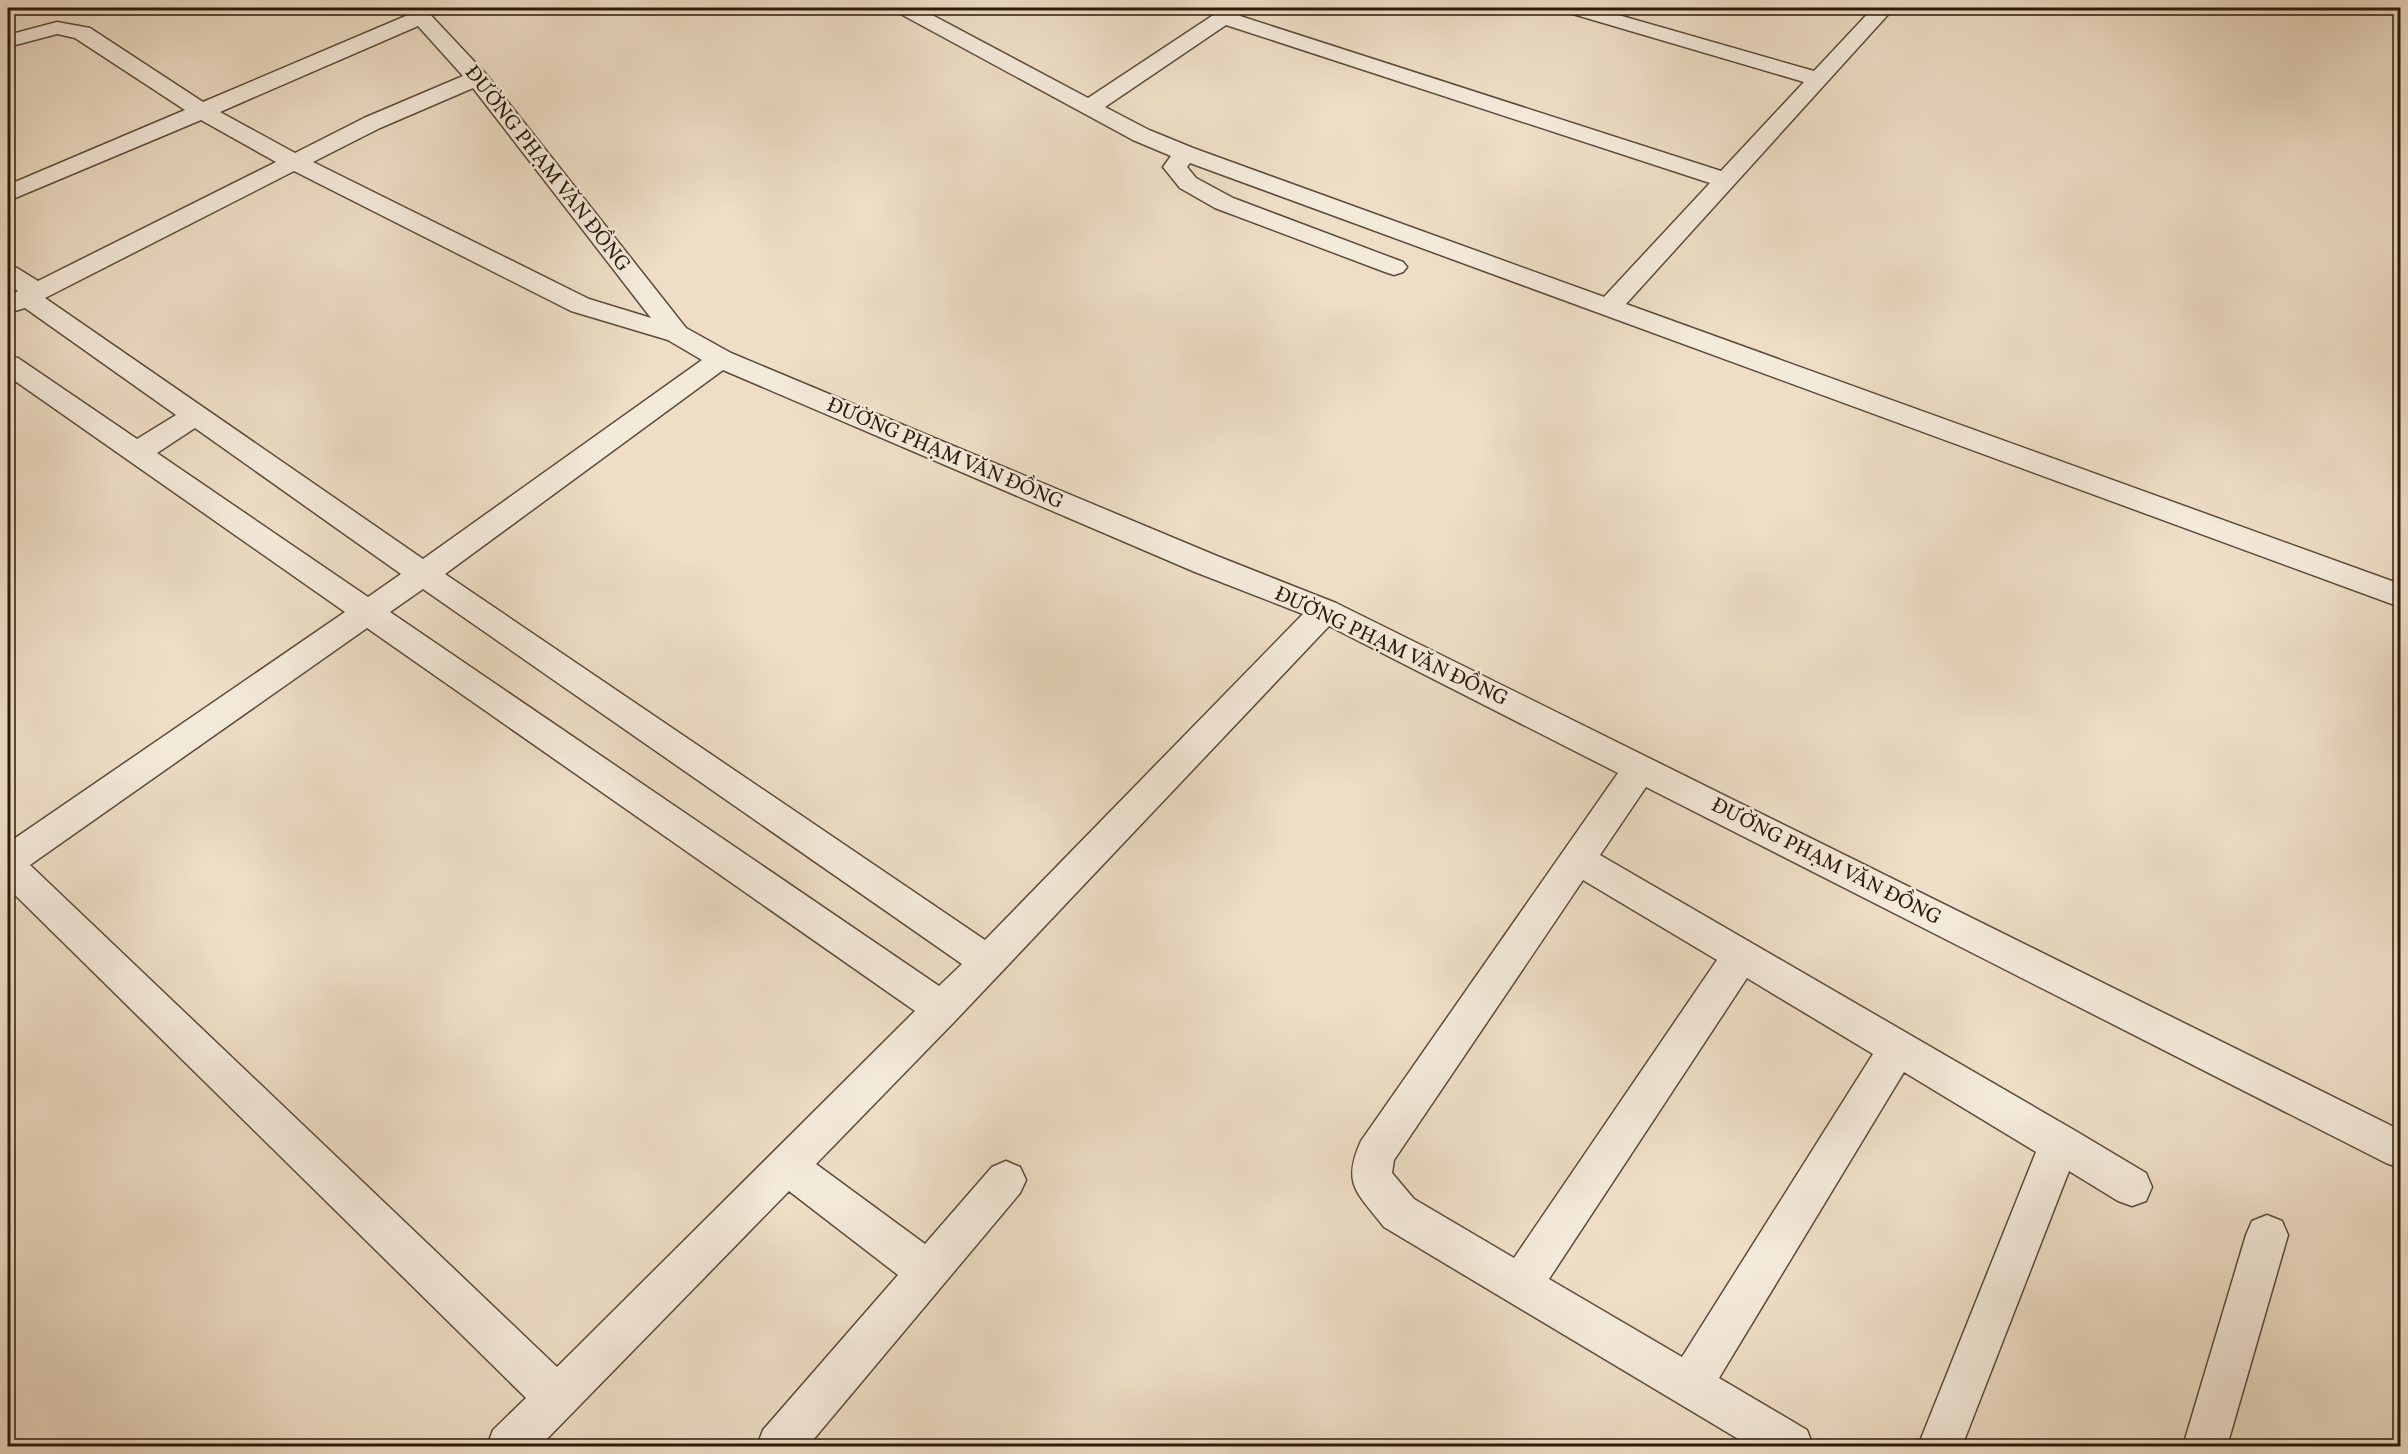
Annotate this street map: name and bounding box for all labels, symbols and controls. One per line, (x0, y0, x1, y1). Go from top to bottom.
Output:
street label: ĐƯỜNG PHẠM VĂN ĐỒNG (457, 58, 638, 278)
street label: ĐƯỜNG PHẠM VĂN ĐỒNG (822, 389, 1069, 517)
street label: ĐƯỜNG PHẠM VĂN ĐỒNG (1269, 578, 1513, 714)
street label: ĐƯỜNG PHẠM VĂN ĐỒNG (1706, 789, 1947, 933)

